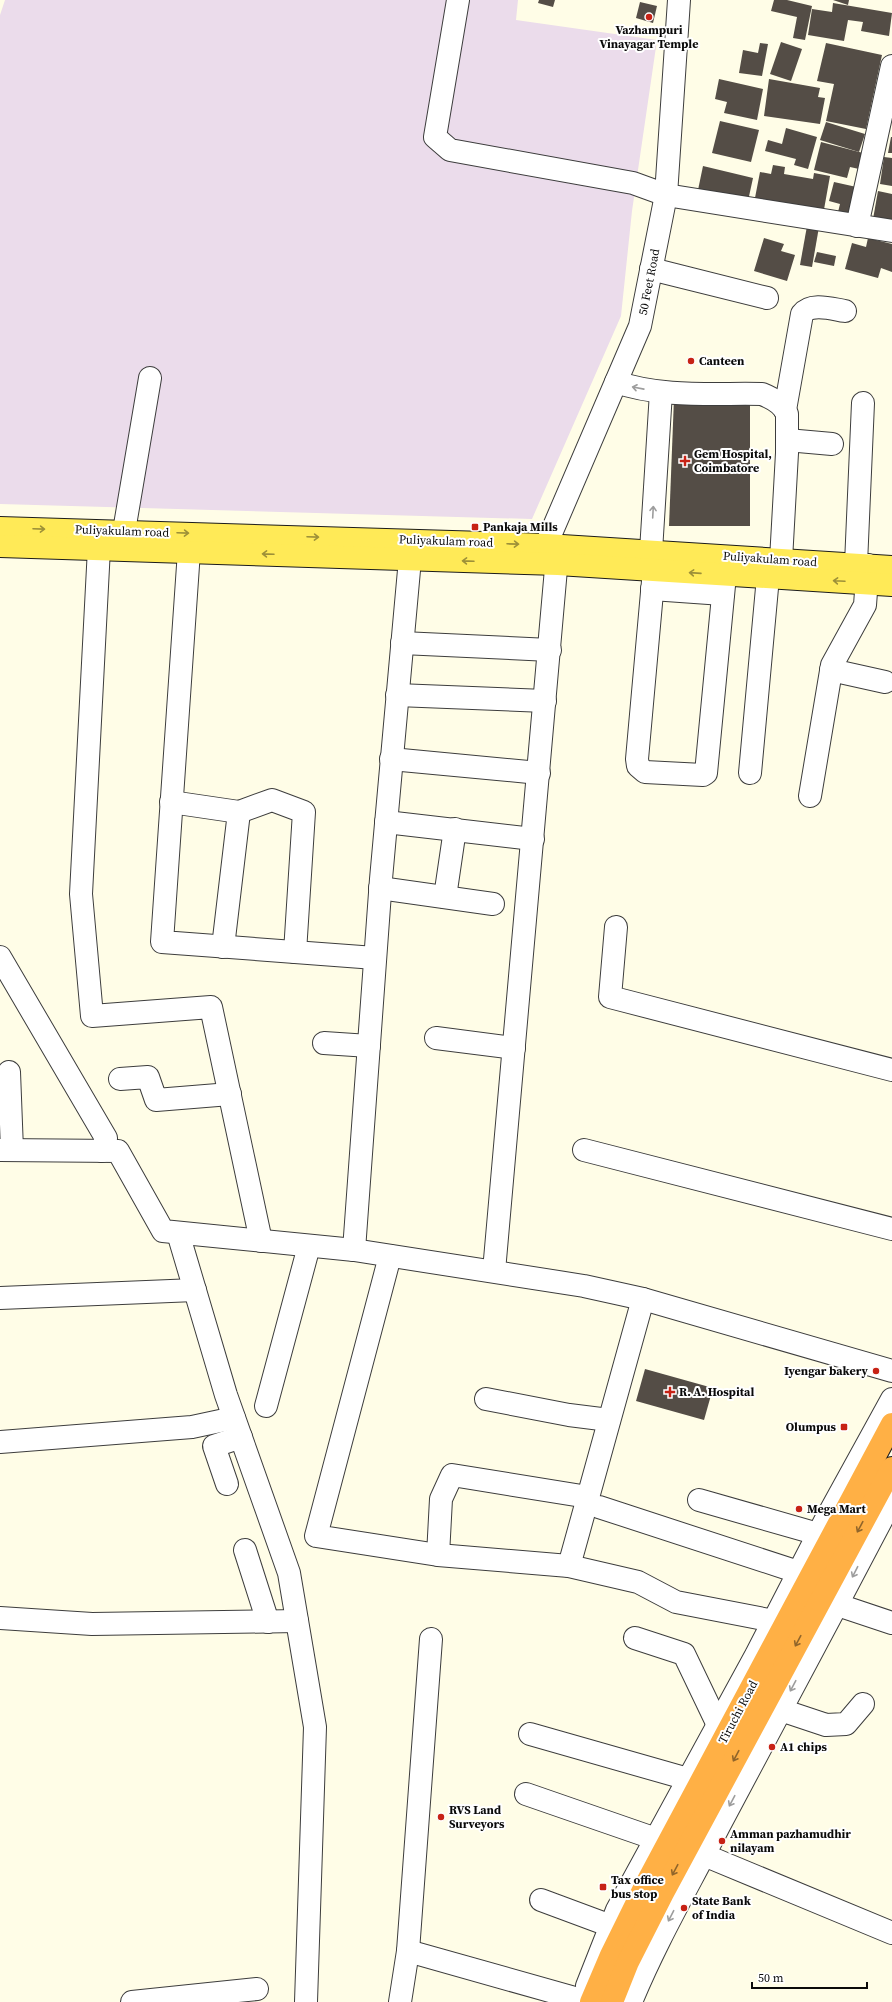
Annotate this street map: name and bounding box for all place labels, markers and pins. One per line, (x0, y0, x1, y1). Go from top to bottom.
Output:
marker: Vazhampuri Vinayagar Temple (644, 12, 654, 22)
place label: Vazhampuri Vinayagar Temple (600, 22, 698, 52)
place label: Canteen (699, 353, 745, 369)
marker: Canteen (686, 356, 696, 366)
place label: Gem Hospital, Coimbatore (694, 446, 772, 476)
marker: Gem Hospital, Coimbatore (679, 455, 691, 467)
place label: Pankaja Mills (483, 519, 558, 535)
marker: Pankaja Mills (470, 522, 480, 532)
place label: Iyengar bakery (784, 1363, 869, 1379)
marker: Iyengar bakery (871, 1366, 881, 1376)
place label: R. A. Hospital (679, 1384, 754, 1400)
marker: R. A. Hospital (664, 1386, 676, 1398)
place label: Olumpus (786, 1419, 837, 1435)
marker: Olumpus (839, 1422, 849, 1432)
place label: Mega Mart (807, 1501, 866, 1517)
marker: Mega Mart (794, 1504, 804, 1514)
place label: A1 chips (780, 1739, 828, 1755)
marker: A1 chips (767, 1742, 777, 1752)
place label: RVS Land Surveyors (449, 1802, 505, 1832)
marker: RVS Land Surveyors (436, 1812, 446, 1822)
place label: Amman pazhamudhir nilayam (730, 1826, 851, 1856)
marker: Amman pazhamudhir nilayam (717, 1836, 727, 1846)
place label: Tax office bus stop (611, 1872, 664, 1902)
marker: Tax office bus stop (598, 1882, 608, 1892)
place label: State Bank of India (692, 1893, 752, 1923)
marker: State Bank of India (679, 1903, 689, 1913)

